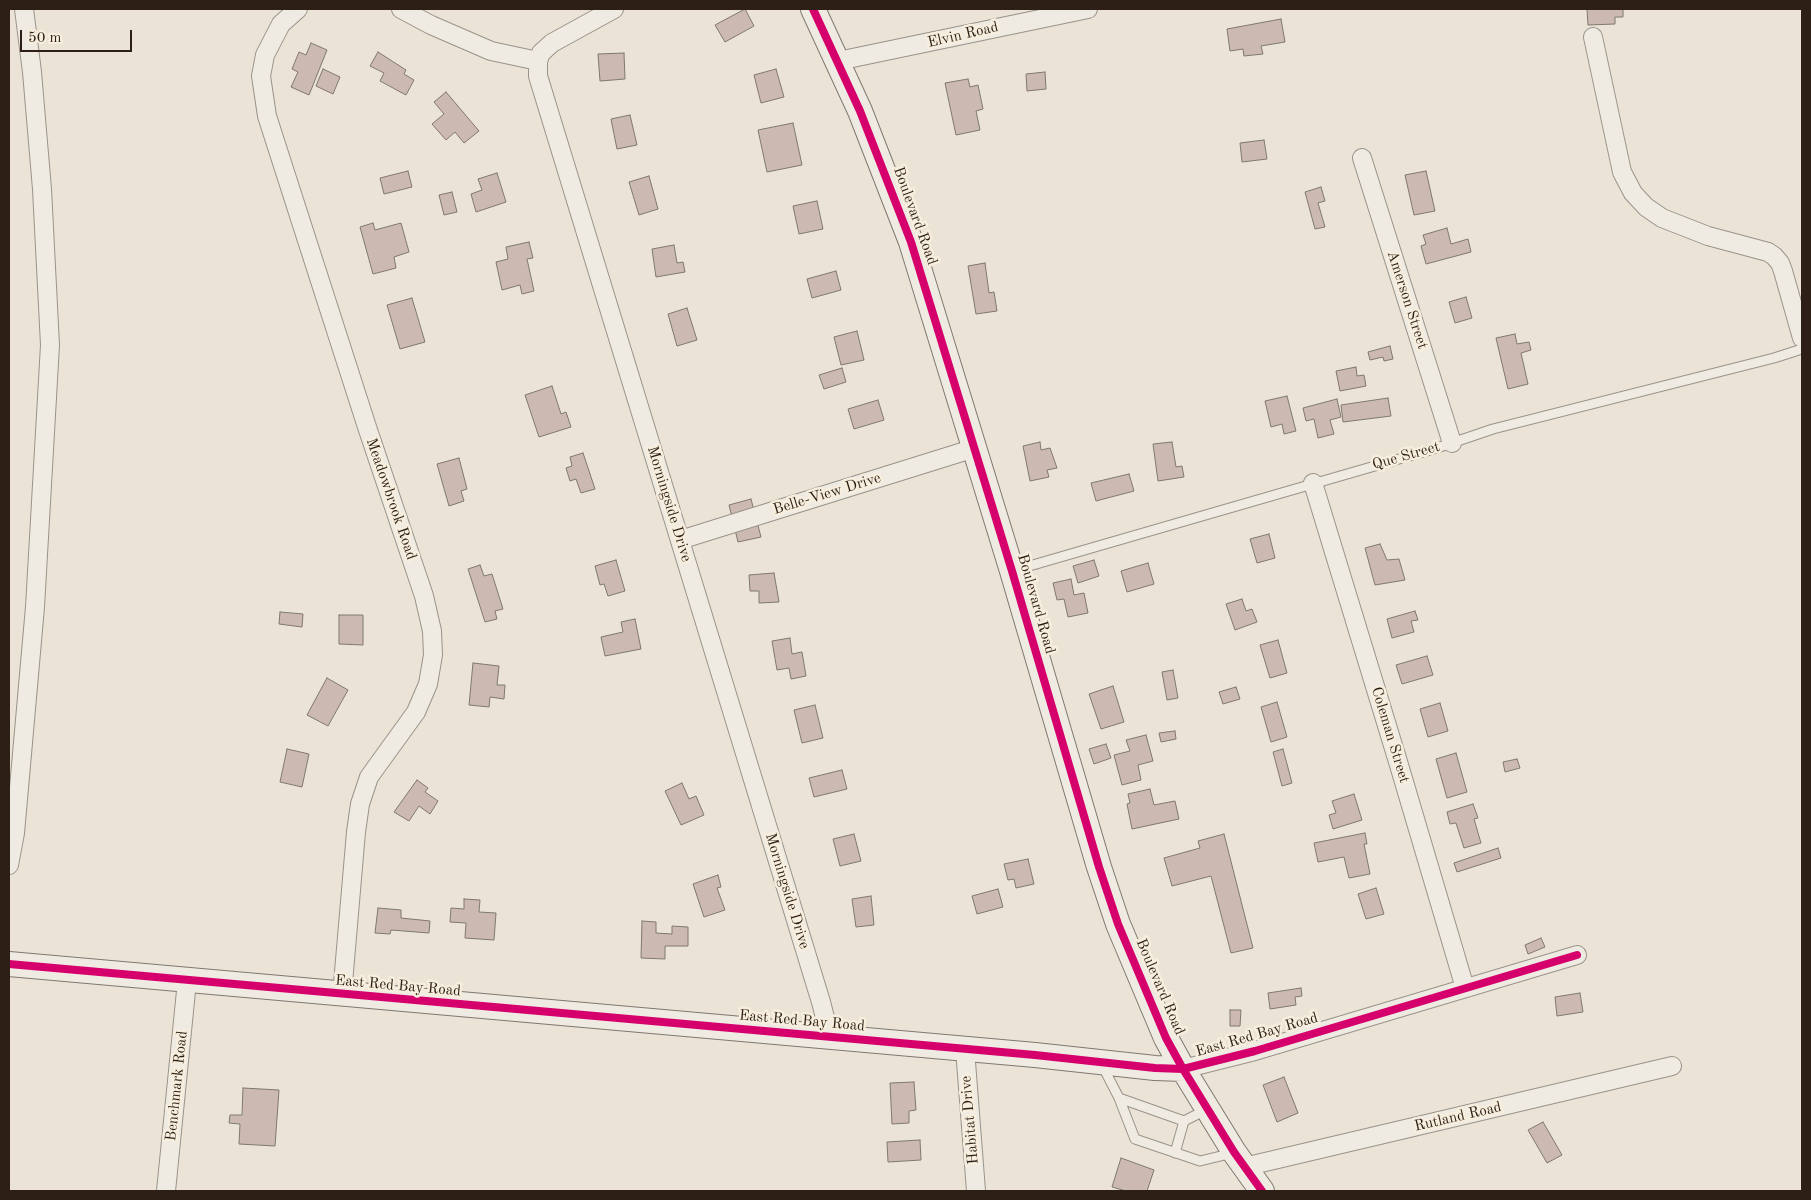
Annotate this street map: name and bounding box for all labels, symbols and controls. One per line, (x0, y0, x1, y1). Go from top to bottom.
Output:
street label: Elvin Road (926, 18, 1000, 52)
scale bar (22, 20, 135, 52)
text: 50 m (28, 31, 62, 46)
street label: Boulevard Road (889, 164, 941, 268)
street label: Amerson Street (1383, 249, 1431, 351)
street label: Meadowbrook Road (362, 436, 420, 562)
street label: Que Street (1370, 438, 1442, 474)
street label: Morningside Drive (643, 444, 695, 564)
street label: Belle-View Drive (771, 469, 883, 519)
street label: Boulevard Road (1013, 552, 1059, 656)
street label: Coleman Street (1367, 685, 1413, 785)
street label: Morningside Drive (761, 831, 813, 951)
street label: Boulevard Road (1132, 936, 1188, 1038)
street label: East Red Bay Road (334, 972, 462, 1000)
street label: East Red Bay Road (738, 1007, 866, 1035)
street label: East Red Bay Road (1194, 1009, 1320, 1061)
street label: Benchmark Road (162, 1030, 192, 1142)
street label: Habitat Drive (957, 1075, 983, 1165)
street label: Rutland Road (1413, 1098, 1503, 1136)

